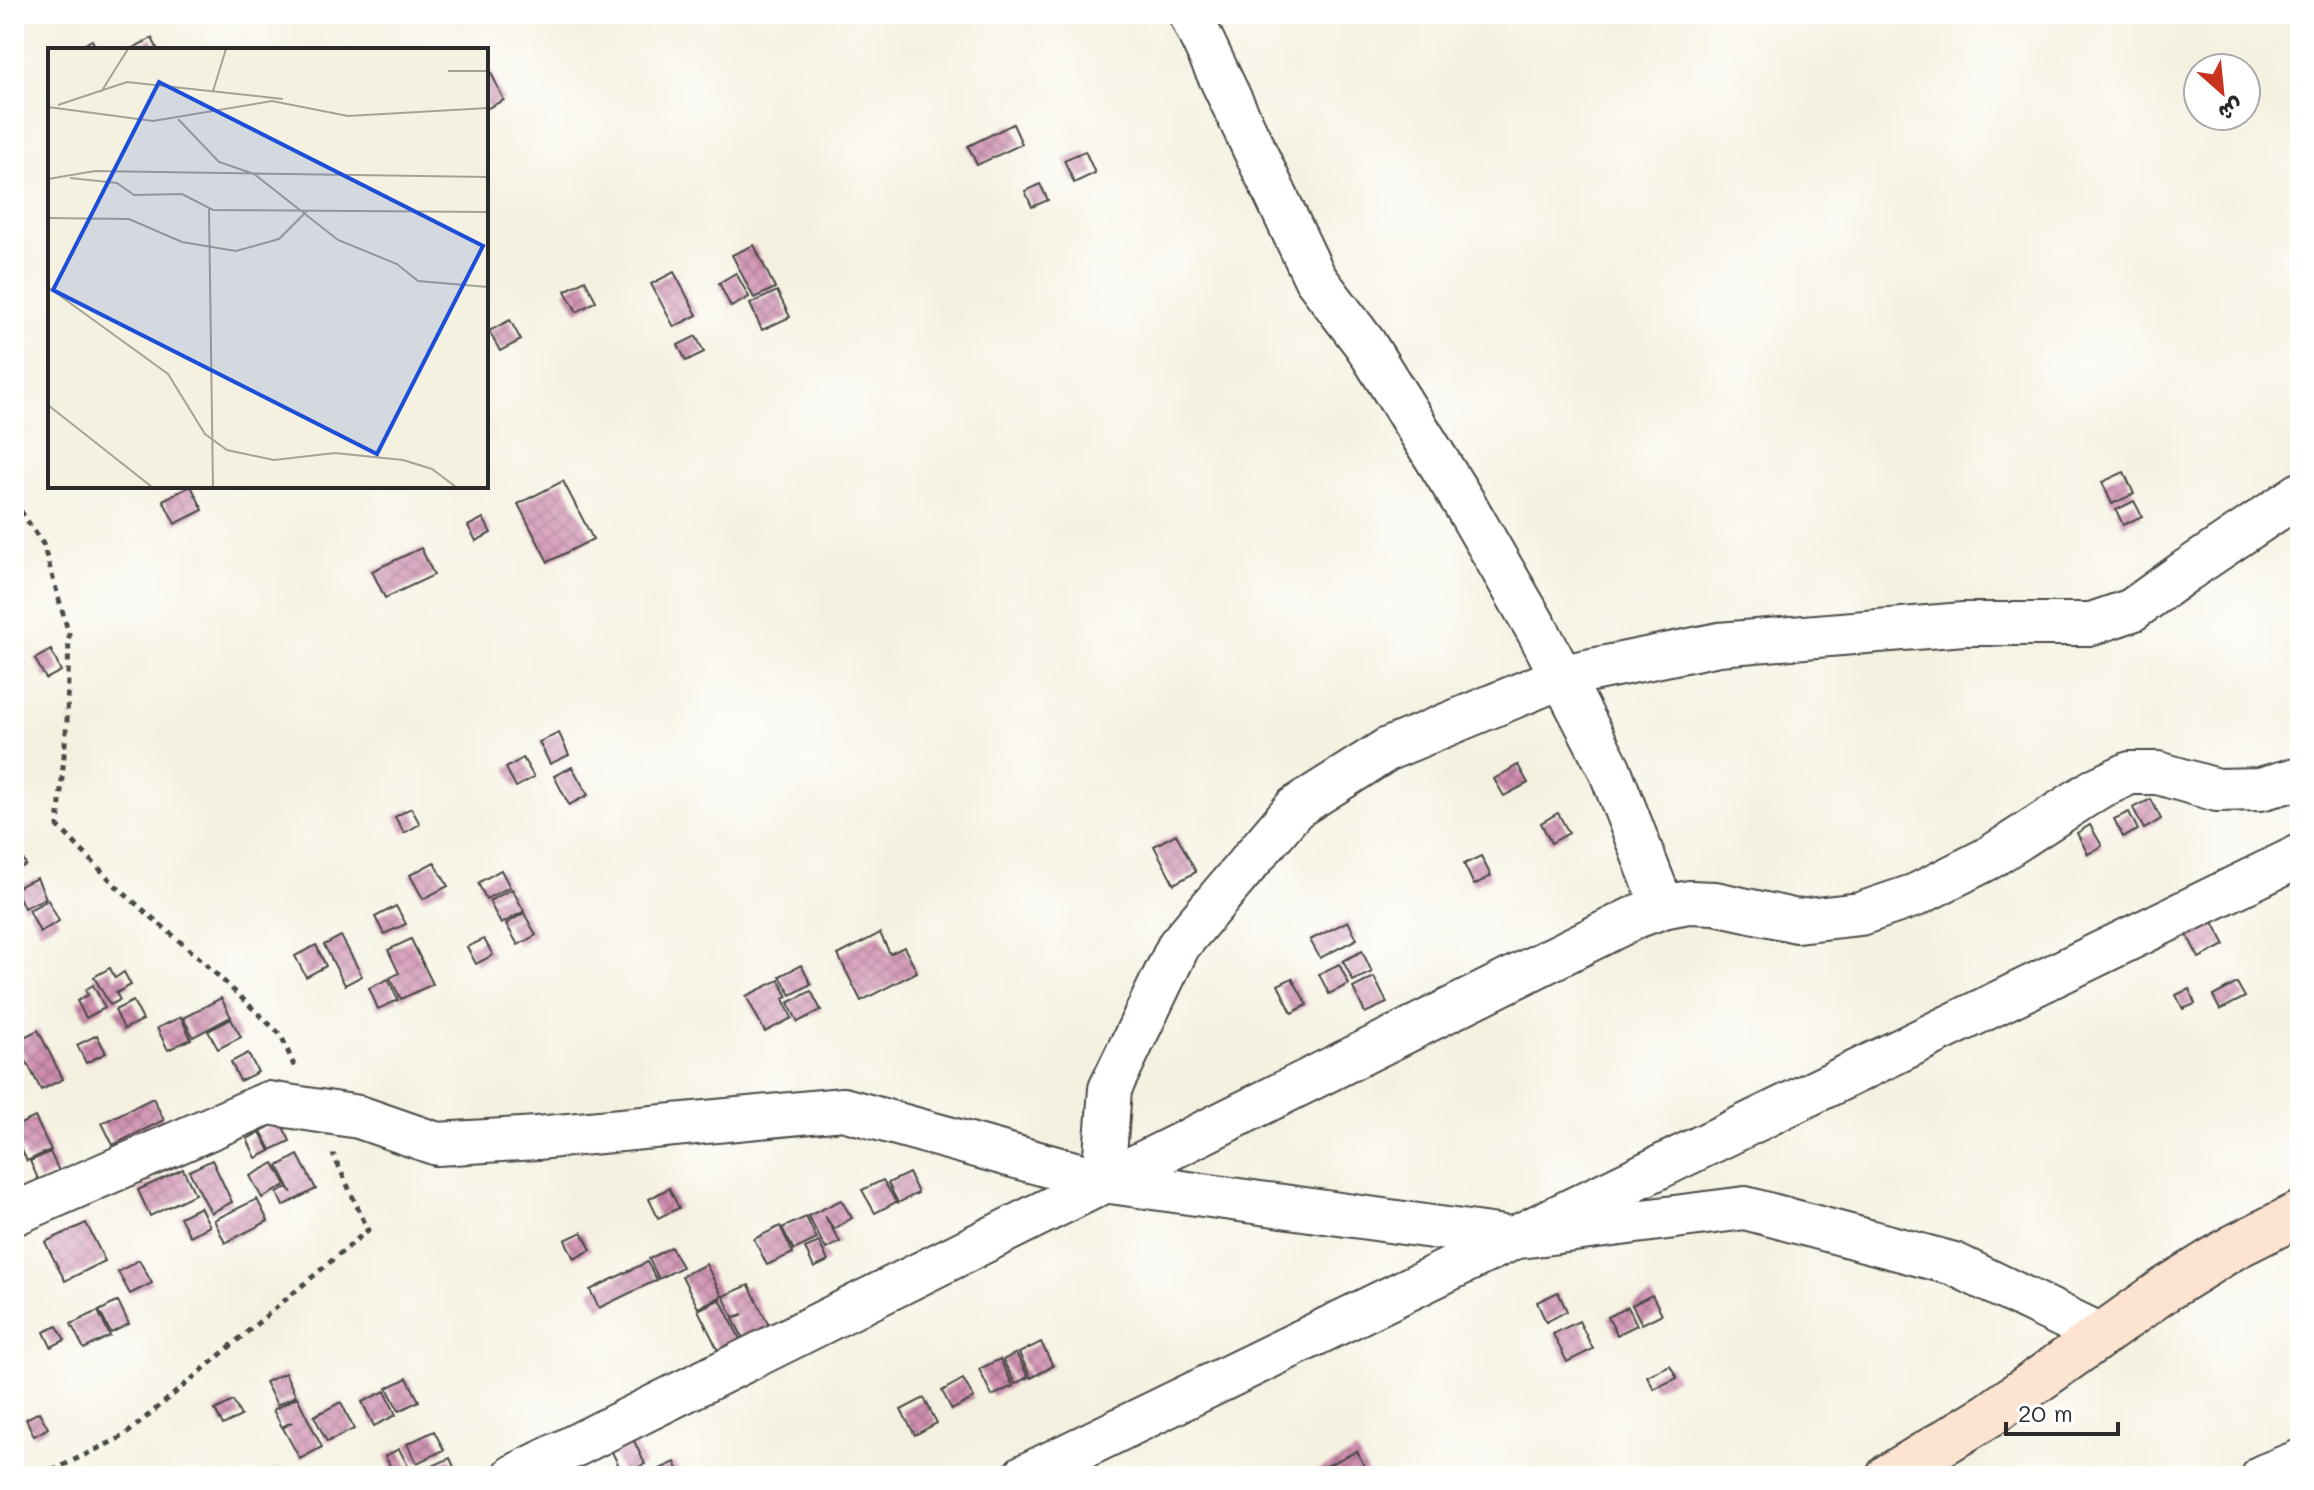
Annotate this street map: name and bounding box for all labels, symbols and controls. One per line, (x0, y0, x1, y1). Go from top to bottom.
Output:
inset map (48, 48, 488, 488)
north arrow (2182, 52, 2262, 132)
text: ش (2214, 92, 2249, 129)
scale bar (2006, 1386, 2118, 1436)
text: 20 m (2018, 1397, 2073, 1428)

